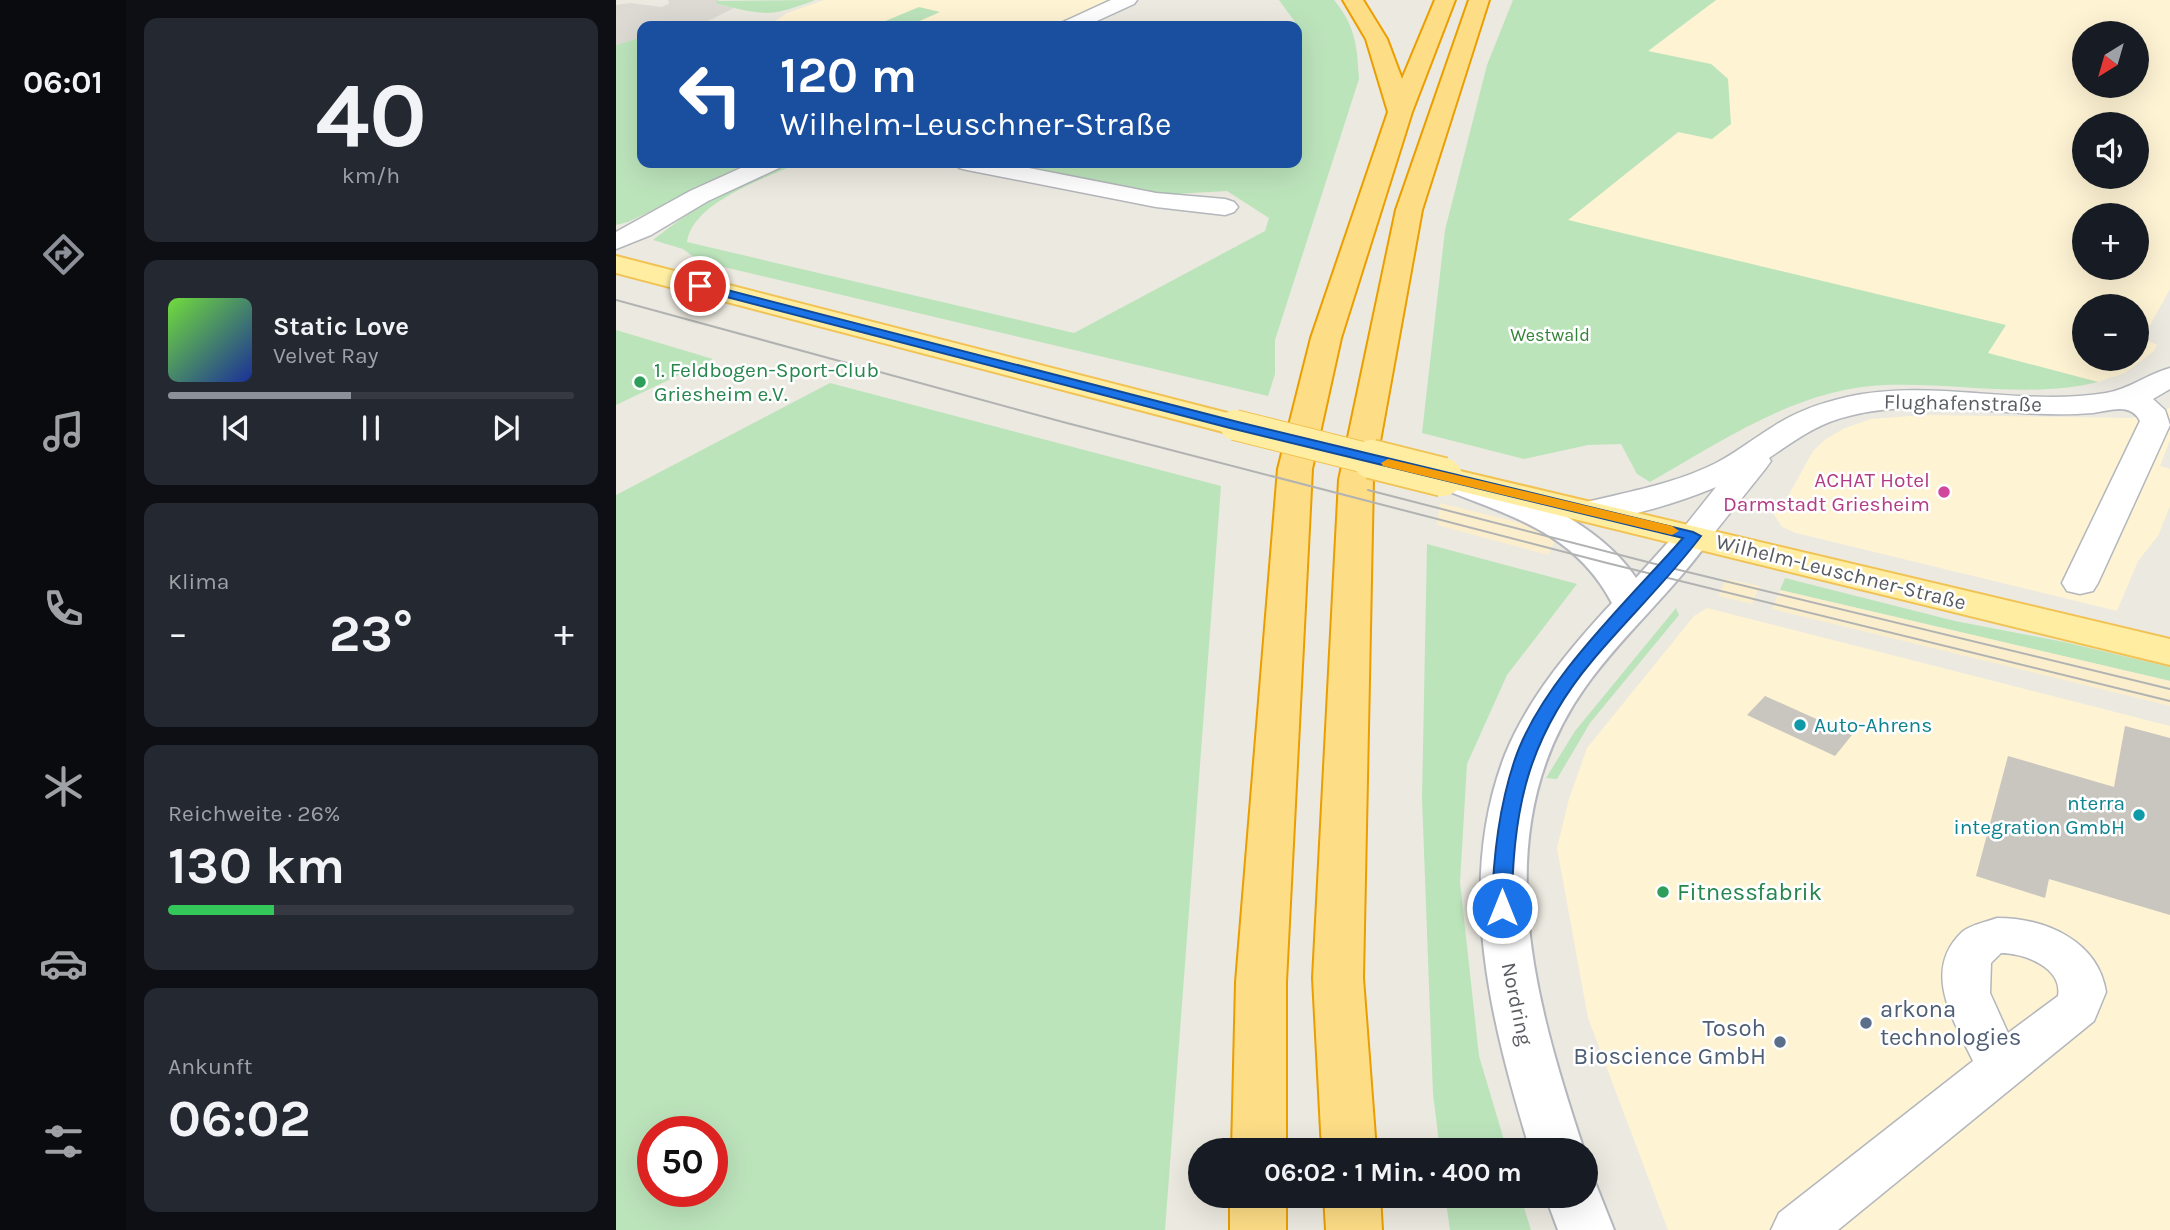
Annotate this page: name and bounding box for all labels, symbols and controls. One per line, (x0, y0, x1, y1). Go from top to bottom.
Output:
north arrow (2072, 21, 2149, 98)
map controls (2072, 21, 2149, 371)
text: 120 m (780, 47, 917, 104)
icon: left (665, 49, 756, 140)
text: 40 (315, 63, 427, 169)
text: 06:01 (23, 64, 103, 101)
text: Wilhelm-Leuschner-Straße (780, 106, 1171, 143)
button: sound (2072, 112, 2149, 189)
text: km/h (342, 162, 400, 189)
button: + (2072, 203, 2149, 280)
icon: directions (39, 230, 88, 279)
pin (670, 256, 730, 316)
icon: arrive (681, 267, 719, 305)
button: − (2072, 294, 2149, 371)
text: Static Love (273, 311, 409, 342)
park label: Westwald (1510, 324, 1590, 346)
text: Velvet Ray (273, 342, 378, 369)
place label: 1. Feldbogen-Sport-Club Griesheim e.V. (654, 358, 879, 406)
marker: 1. Feldbogen-Sport-Club Griesheim e.V. (632, 374, 648, 390)
street label: Flughafenstraße (1884, 390, 2042, 416)
icon: music (39, 407, 88, 456)
icon: previous (217, 409, 255, 447)
icon: pause (352, 409, 390, 447)
icon: next (487, 409, 525, 447)
place label: ACHAT Hotel Darmstadt Griesheim (1723, 468, 1930, 516)
marker: ACHAT Hotel Darmstadt Griesheim (1936, 484, 1952, 500)
street label: Wilhelm-Leuschner-Straße (1713, 529, 1969, 615)
text: Klima (168, 568, 229, 595)
icon: phone (39, 584, 88, 633)
text: 23° (329, 603, 413, 664)
text: − (168, 611, 188, 656)
text: + (554, 611, 574, 656)
place label: Auto-Ahrens (1814, 713, 1932, 737)
marker: Auto-Ahrens (1792, 717, 1808, 733)
icon: climate (39, 762, 88, 811)
place label: nterra integration GmbH (1953, 791, 2125, 839)
text: Reichweite · 26% (168, 800, 341, 827)
marker: nterra integration GmbH (2131, 807, 2147, 823)
text: 130 km (168, 835, 345, 896)
position arrow (1465, 871, 1539, 945)
place label: Fitnessfabrik (1677, 878, 1822, 906)
marker: Fitnessfabrik (1655, 884, 1671, 900)
icon: car (39, 939, 88, 988)
street label: Nordring (1497, 960, 1538, 1048)
place label: arkona technologies (1880, 995, 2021, 1051)
place label: Tosoh Bioscience GmbH (1573, 1014, 1766, 1070)
marker: arkona technologies (1858, 1015, 1874, 1031)
marker: Tosoh Bioscience GmbH (1772, 1034, 1788, 1050)
text: Ankunft (168, 1053, 252, 1080)
text: 06:02 (168, 1088, 311, 1149)
speed limit sign: 50 (637, 1116, 728, 1207)
icon: filters (39, 1117, 88, 1166)
text: 06:02 · 1 Min. · 400 m (1264, 1157, 1522, 1188)

